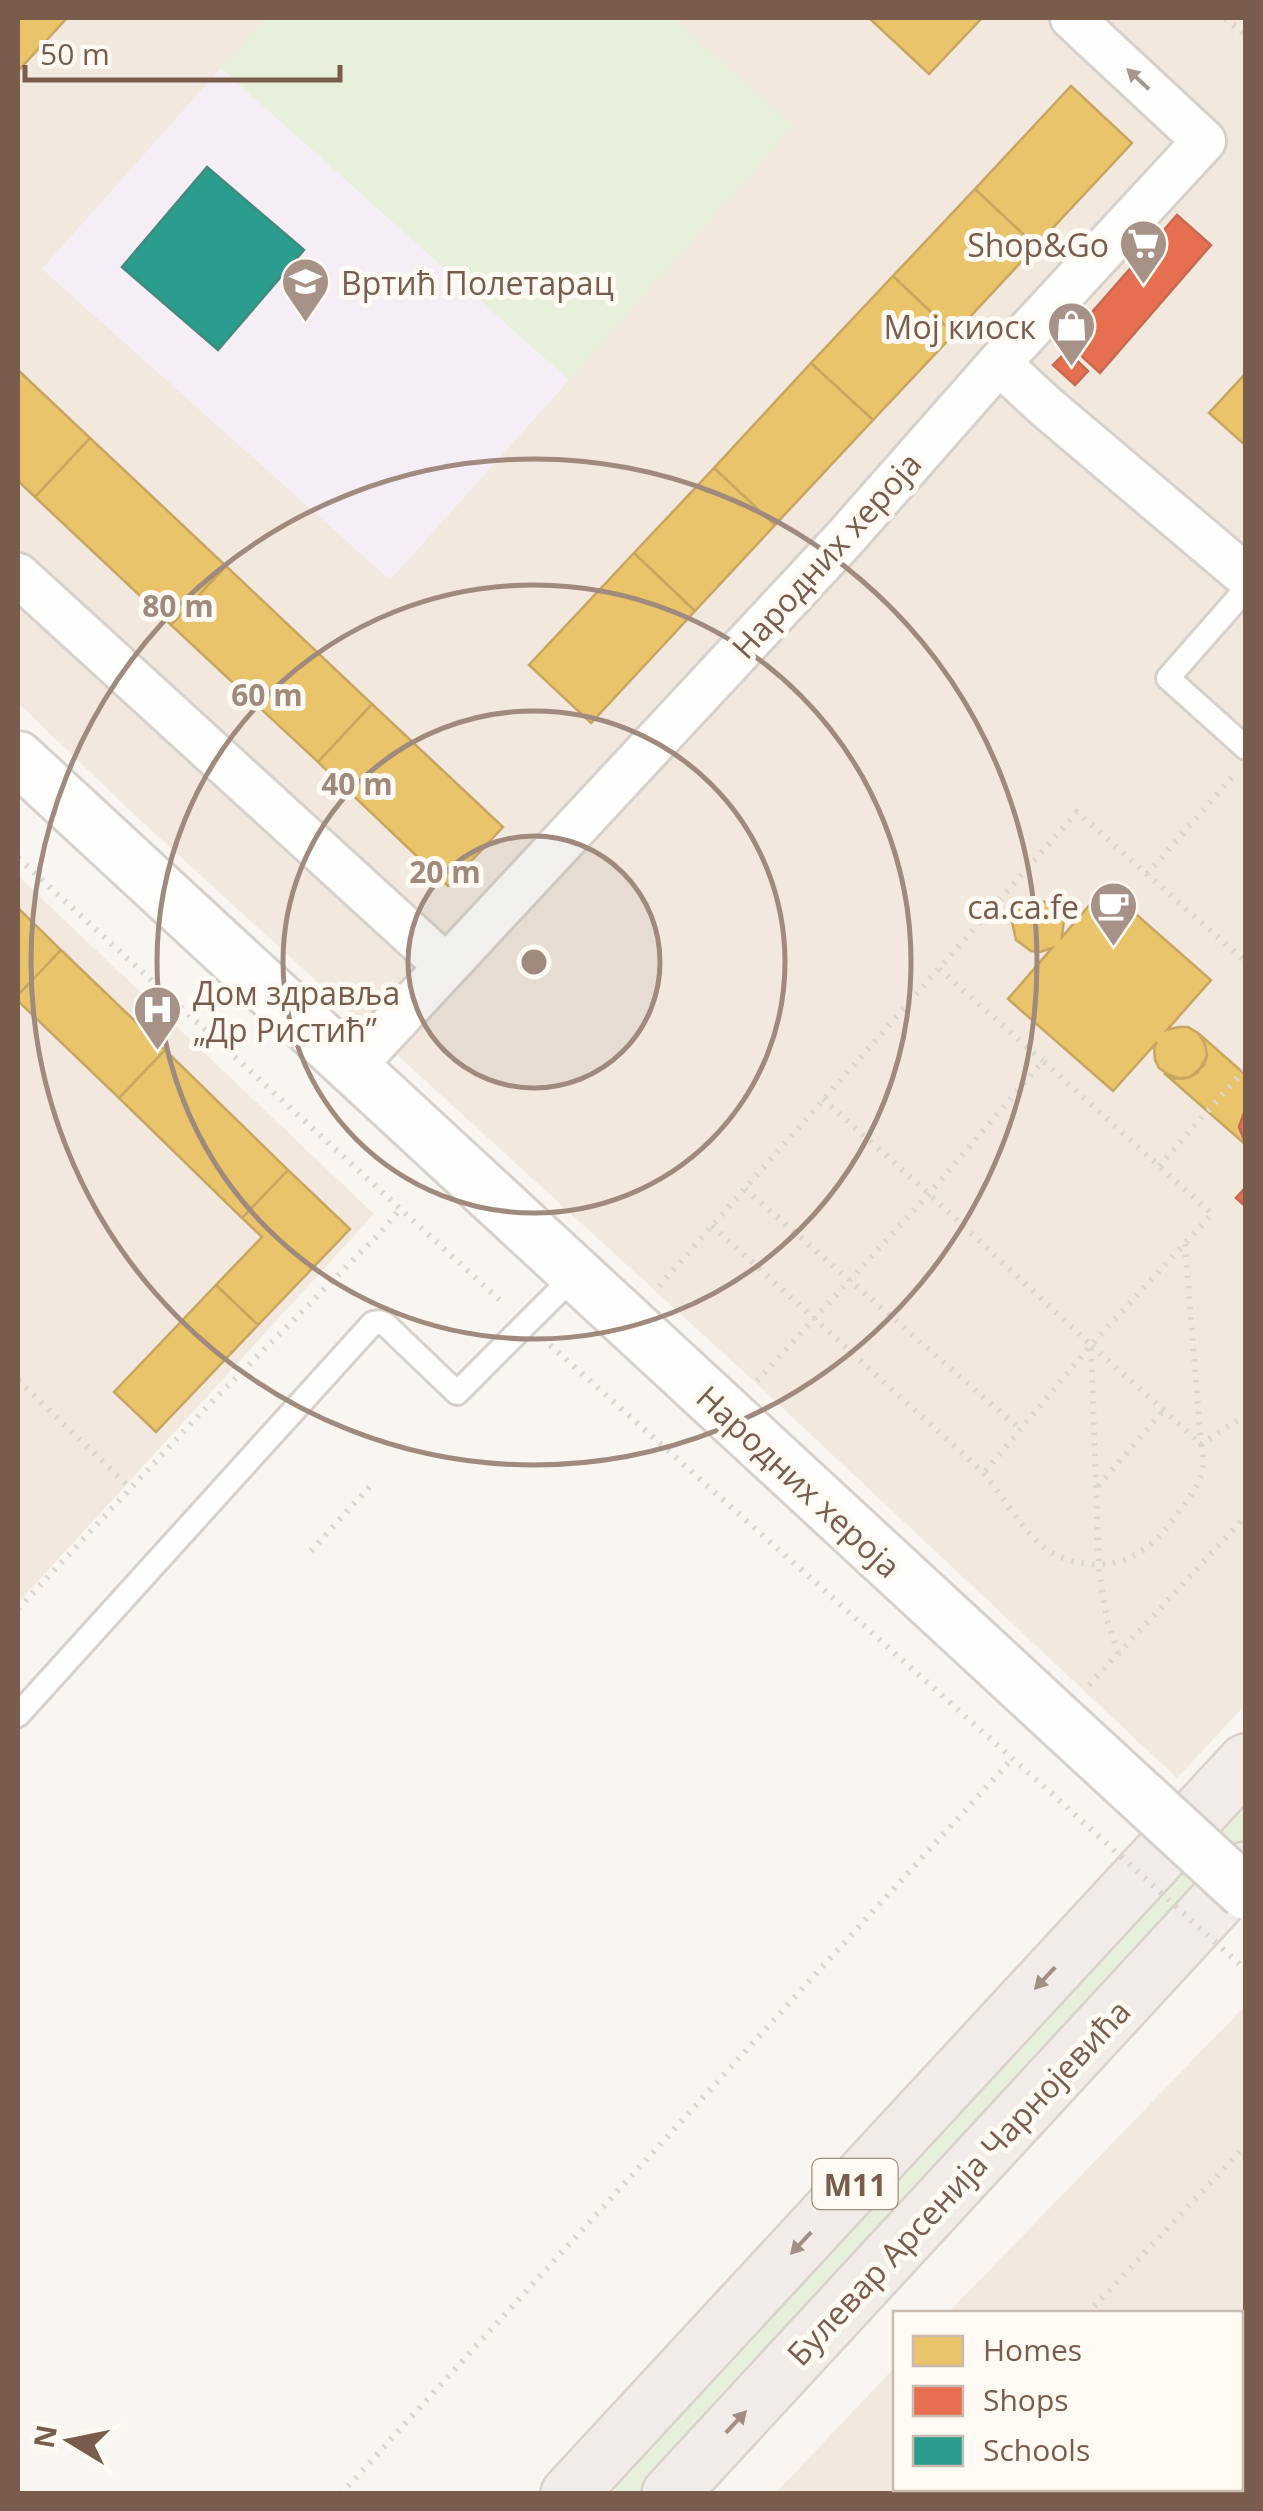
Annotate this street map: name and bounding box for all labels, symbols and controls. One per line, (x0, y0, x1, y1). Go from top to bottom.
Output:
scale bar (25, 20, 340, 82)
text: 50 m (40, 33, 110, 74)
one-way arrow (1126, 68, 1150, 91)
supermarket icon: Shop&Go (1118, 218, 1170, 286)
place label: Shop&Go (967, 223, 1109, 266)
school or university icon: Вртић Полетарац (280, 256, 332, 324)
place label: Вртић Полетарац (341, 261, 614, 304)
shop icon: Мој киоск (1045, 300, 1097, 368)
place label: Мој киоск (884, 305, 1036, 348)
street label: Народних хероја (722, 443, 930, 667)
text: 80 m (142, 585, 214, 626)
text: 60 m (231, 674, 303, 715)
text: 40 m (321, 763, 393, 804)
text: 20 m (409, 851, 481, 892)
cafe icon: ca.ca.fe (1088, 880, 1140, 948)
place label: ca.ca.fe (967, 885, 1079, 928)
centre of rings (516, 944, 552, 980)
place label: Дом здравља „Др Ристић” (193, 971, 400, 1051)
hospital icon: Дом здравља „Др Ристић” (132, 984, 184, 1052)
street label: Народних хероја (688, 1375, 910, 1587)
one-way arrow (1034, 1966, 1057, 1990)
street label: Булевар Арсенија Чарнојевића (777, 1990, 1139, 2374)
road number: M11 (812, 2159, 898, 2209)
one-way arrow (790, 2230, 813, 2254)
legend (893, 2311, 1243, 2491)
text: Homes (983, 2329, 1082, 2370)
text: Shops (983, 2379, 1069, 2420)
north arrow (20, 2391, 120, 2491)
one-way arrow (724, 2410, 747, 2434)
text: N (24, 2422, 65, 2451)
text: Schools (983, 2429, 1090, 2470)

